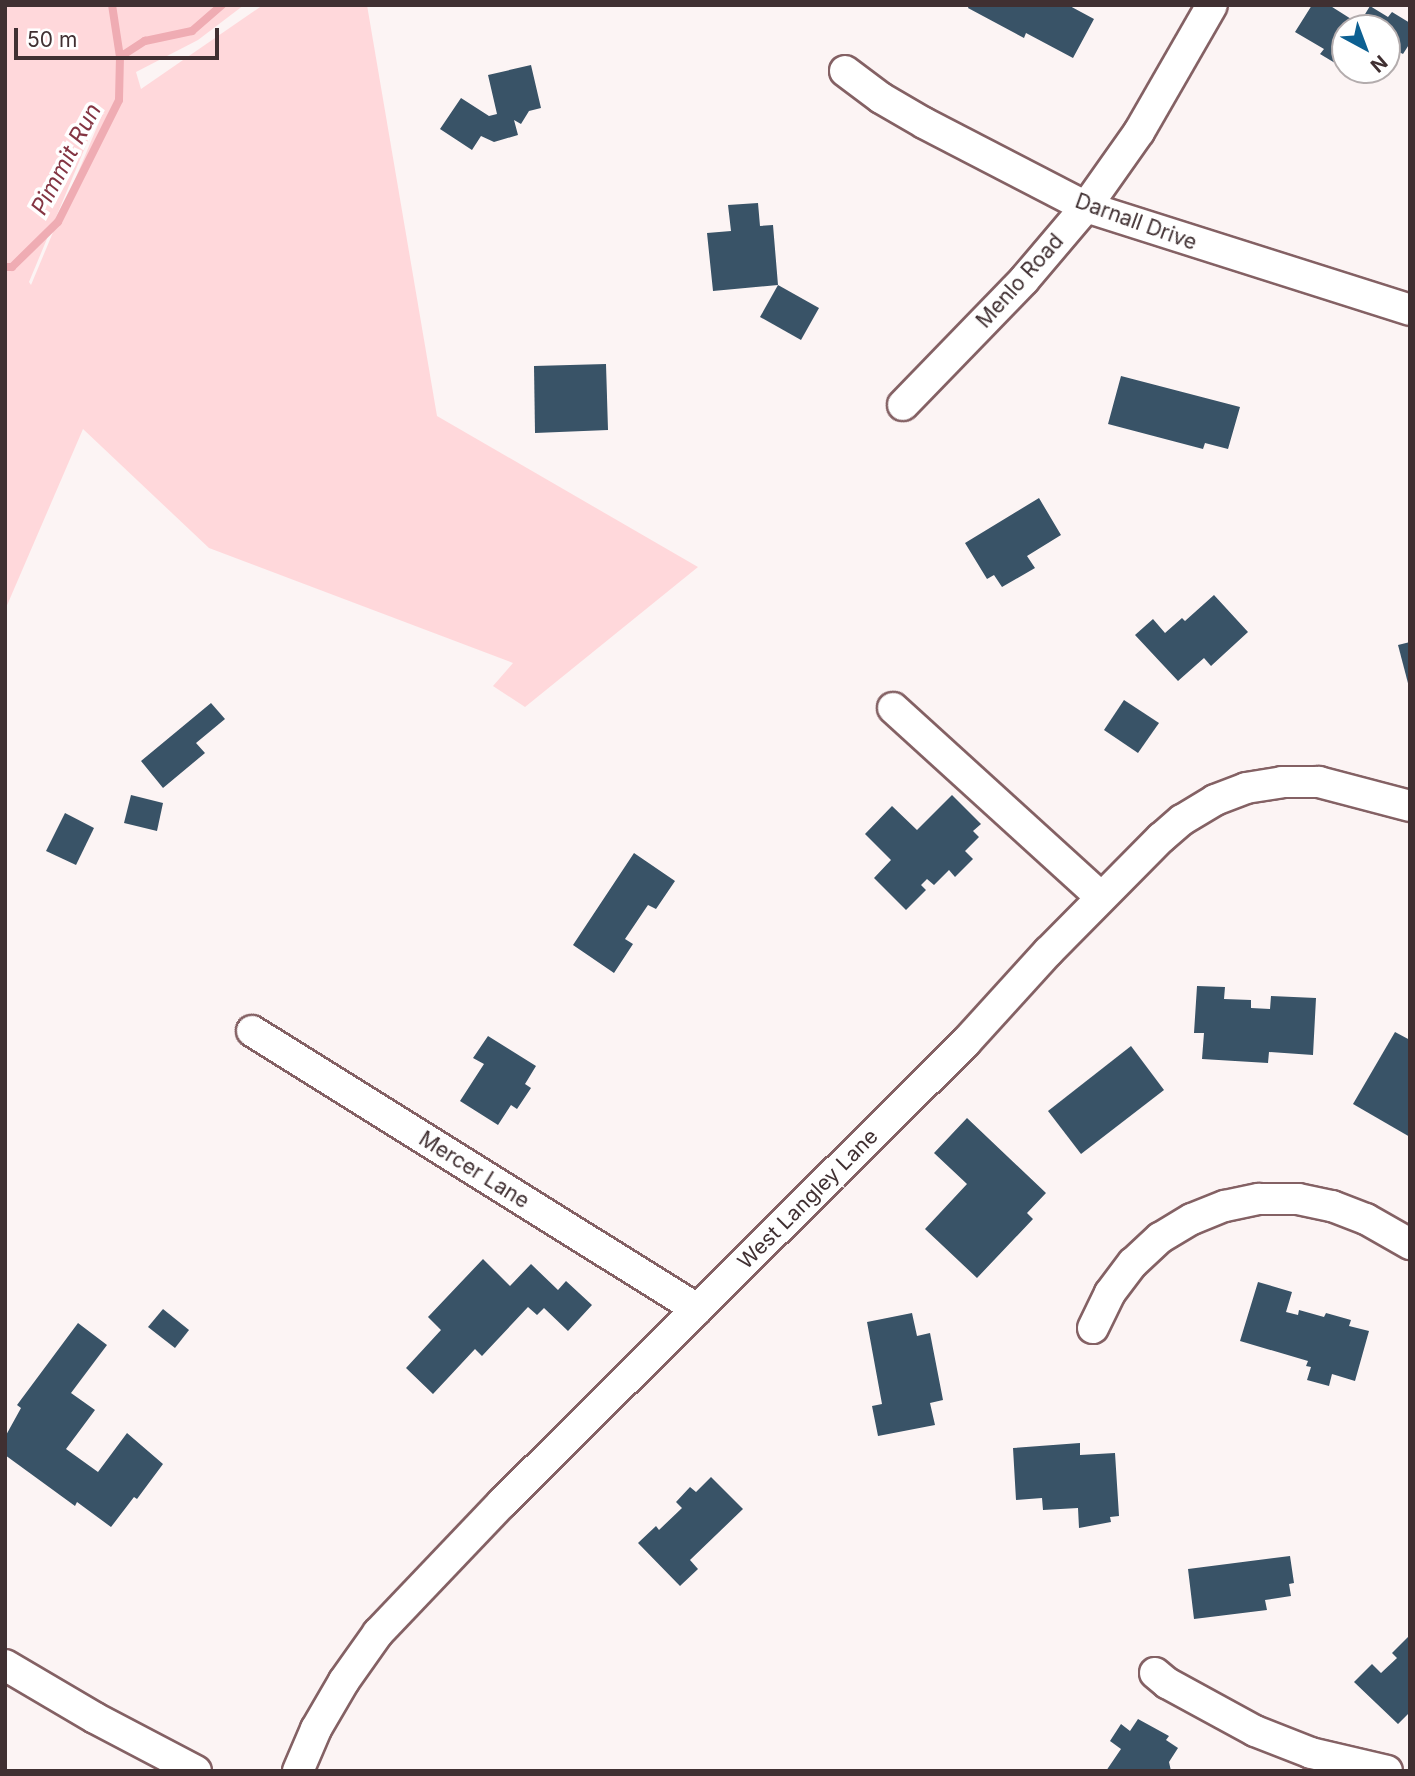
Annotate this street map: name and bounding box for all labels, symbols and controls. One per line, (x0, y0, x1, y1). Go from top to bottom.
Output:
scale bar (18, 14, 222, 58)
north arrow (1331, 14, 1401, 84)
text: 50 m (27, 27, 77, 52)
text: N (1366, 50, 1392, 77)
water label: Pimmit Run (25, 99, 107, 219)
street label: Darnall Drive (1072, 188, 1200, 256)
street label: Menlo Road (971, 229, 1069, 333)
street label: West Langley Lane (733, 1124, 883, 1274)
street label: Mercer Lane (414, 1126, 534, 1214)

